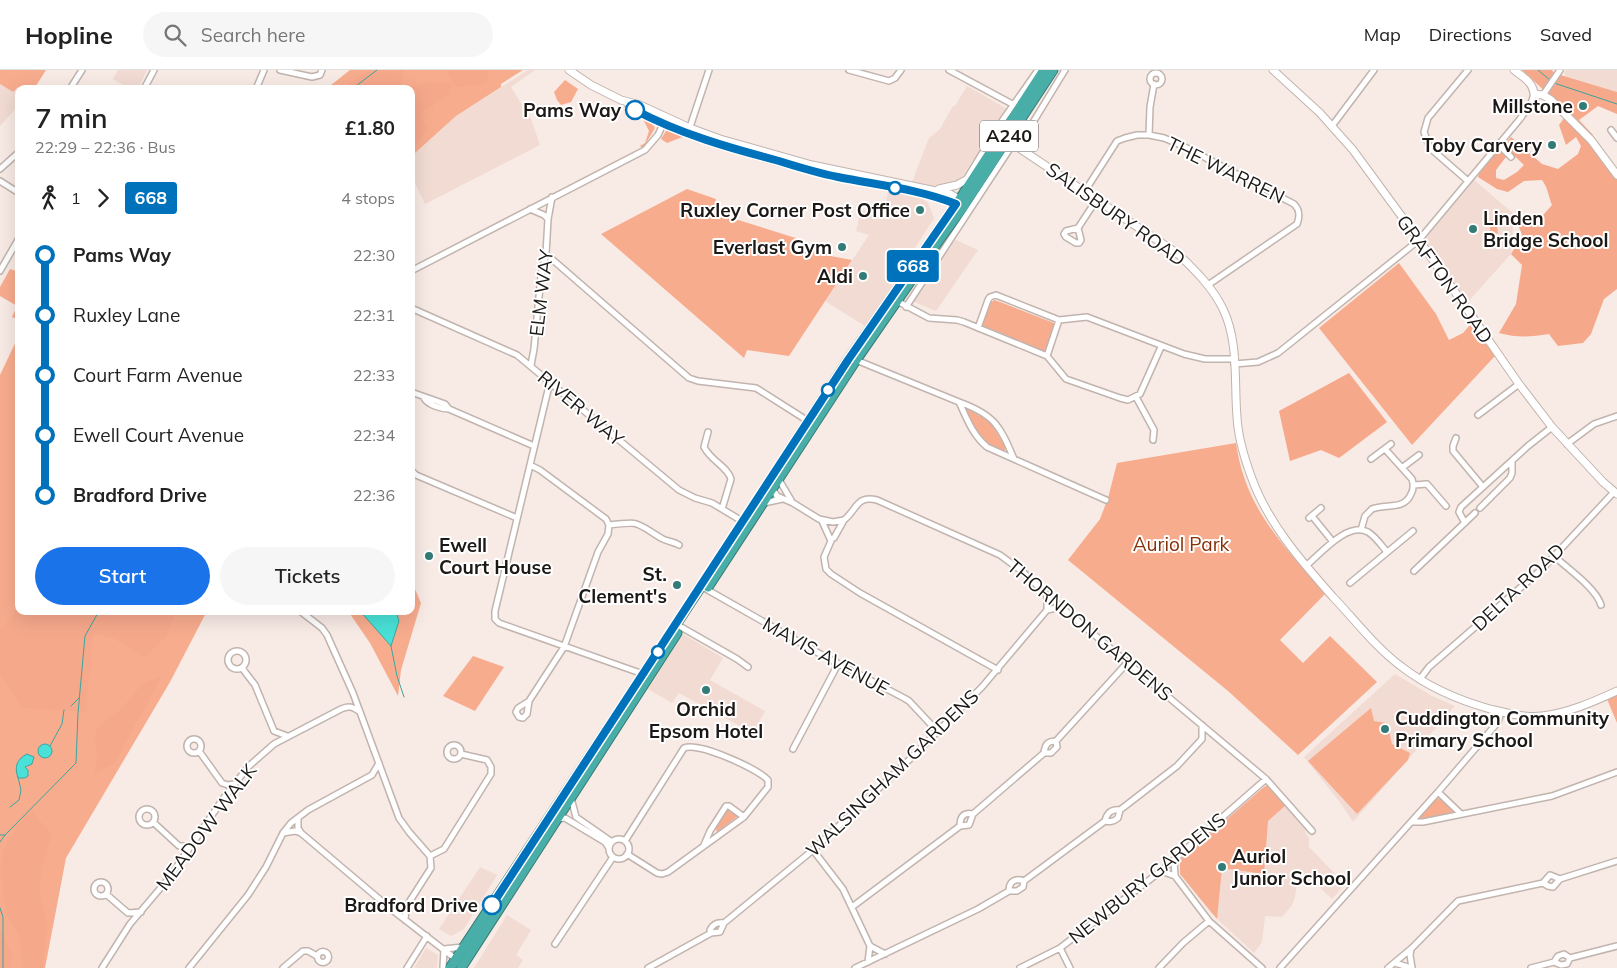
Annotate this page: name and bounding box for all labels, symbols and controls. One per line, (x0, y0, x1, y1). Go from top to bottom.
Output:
search box (143, 12, 493, 57)
text: Hopline (25, 20, 113, 50)
icon: search (161, 21, 189, 49)
text: Search here (201, 23, 305, 47)
text: Map (1364, 23, 1401, 46)
text: Directions (1429, 23, 1512, 46)
text: Saved (1540, 23, 1592, 46)
place label: Millstone (1492, 94, 1573, 118)
place label: Pams Way (523, 98, 622, 122)
text: 7 min (35, 100, 108, 135)
marker: Pams Way (625, 100, 645, 120)
marker: Millstone (1577, 100, 1589, 112)
text: £1.80 (345, 116, 395, 140)
road number: A240 (980, 120, 1038, 152)
street label: THE WARREN (1163, 131, 1289, 209)
place label: Toby Carvery (1422, 133, 1543, 157)
text: 22:29 – 22:36 · Bus (35, 137, 176, 157)
marker: Toby Carvery (1546, 139, 1558, 151)
street label: SALISBURY ROAD (1042, 157, 1190, 271)
unlabelled marker (888, 181, 902, 195)
icon: walk (35, 184, 63, 212)
icon: forward (89, 184, 117, 212)
text: 668 (135, 186, 167, 209)
text: 1 (71, 188, 81, 208)
text: 4 stops (341, 188, 395, 208)
place label: Ruxley Corner Post Office (680, 198, 910, 222)
marker: Ruxley Corner Post Office (914, 204, 926, 216)
place label: Linden Bridge School (1483, 206, 1609, 252)
street label: GRAFTON ROAD (1392, 210, 1498, 348)
marker: Linden Bridge School (1467, 223, 1479, 235)
place label: Everlast Gym (713, 235, 832, 259)
marker: Everlast Gym (836, 241, 848, 253)
text: Pams Way (73, 243, 171, 267)
text: 22:30 (353, 245, 395, 265)
street label: ELM WAY (524, 248, 558, 338)
line badge: 668 (884, 250, 942, 282)
text: 668 (897, 254, 929, 277)
place label: Aldi (817, 264, 853, 288)
marker: Aldi (857, 270, 869, 282)
text: Ruxley Lane (73, 303, 180, 327)
text: 22:31 (353, 305, 395, 325)
text: Court Farm Avenue (73, 363, 243, 387)
text: 22:33 (353, 365, 395, 385)
street label: RIVER WAY (533, 365, 629, 451)
unlabelled marker (821, 383, 835, 397)
text: Ewell Court Avenue (73, 423, 244, 447)
text: 22:34 (353, 425, 395, 445)
text: Bradford Drive (73, 483, 207, 507)
text: 22:36 (353, 485, 395, 505)
park label: Auriol Park (1133, 532, 1230, 556)
place label: Ewell Court House (439, 533, 552, 579)
street label: DELTA ROAD (1467, 538, 1569, 636)
button: Start (35, 547, 210, 605)
button: Tickets (220, 547, 395, 605)
marker: Ewell Court House (423, 550, 435, 562)
street label: THORNDON GARDENS (1002, 554, 1178, 706)
place label: St. Clement's (578, 562, 667, 608)
marker: St. Clement's (671, 579, 683, 591)
street label: MAVIS AVENUE (759, 611, 893, 701)
unlabelled marker (651, 645, 665, 659)
marker: Orchid Epsom Hotel (700, 684, 712, 696)
street label: WALSINGHAM GARDENS (801, 684, 983, 862)
place label: Orchid Epsom Hotel (649, 697, 763, 743)
place label: Cuddington Community Primary School (1395, 706, 1610, 752)
marker: Cuddington Community Primary School (1379, 723, 1391, 735)
street label: MEADOW WALK (151, 758, 262, 895)
street label: NEWBURY GARDENS (1064, 807, 1230, 949)
place label: Auriol Junior School (1232, 844, 1351, 890)
marker: Auriol Junior School (1216, 861, 1228, 873)
place label: Bradford Drive (344, 893, 478, 917)
marker: Bradford Drive (482, 895, 502, 915)

